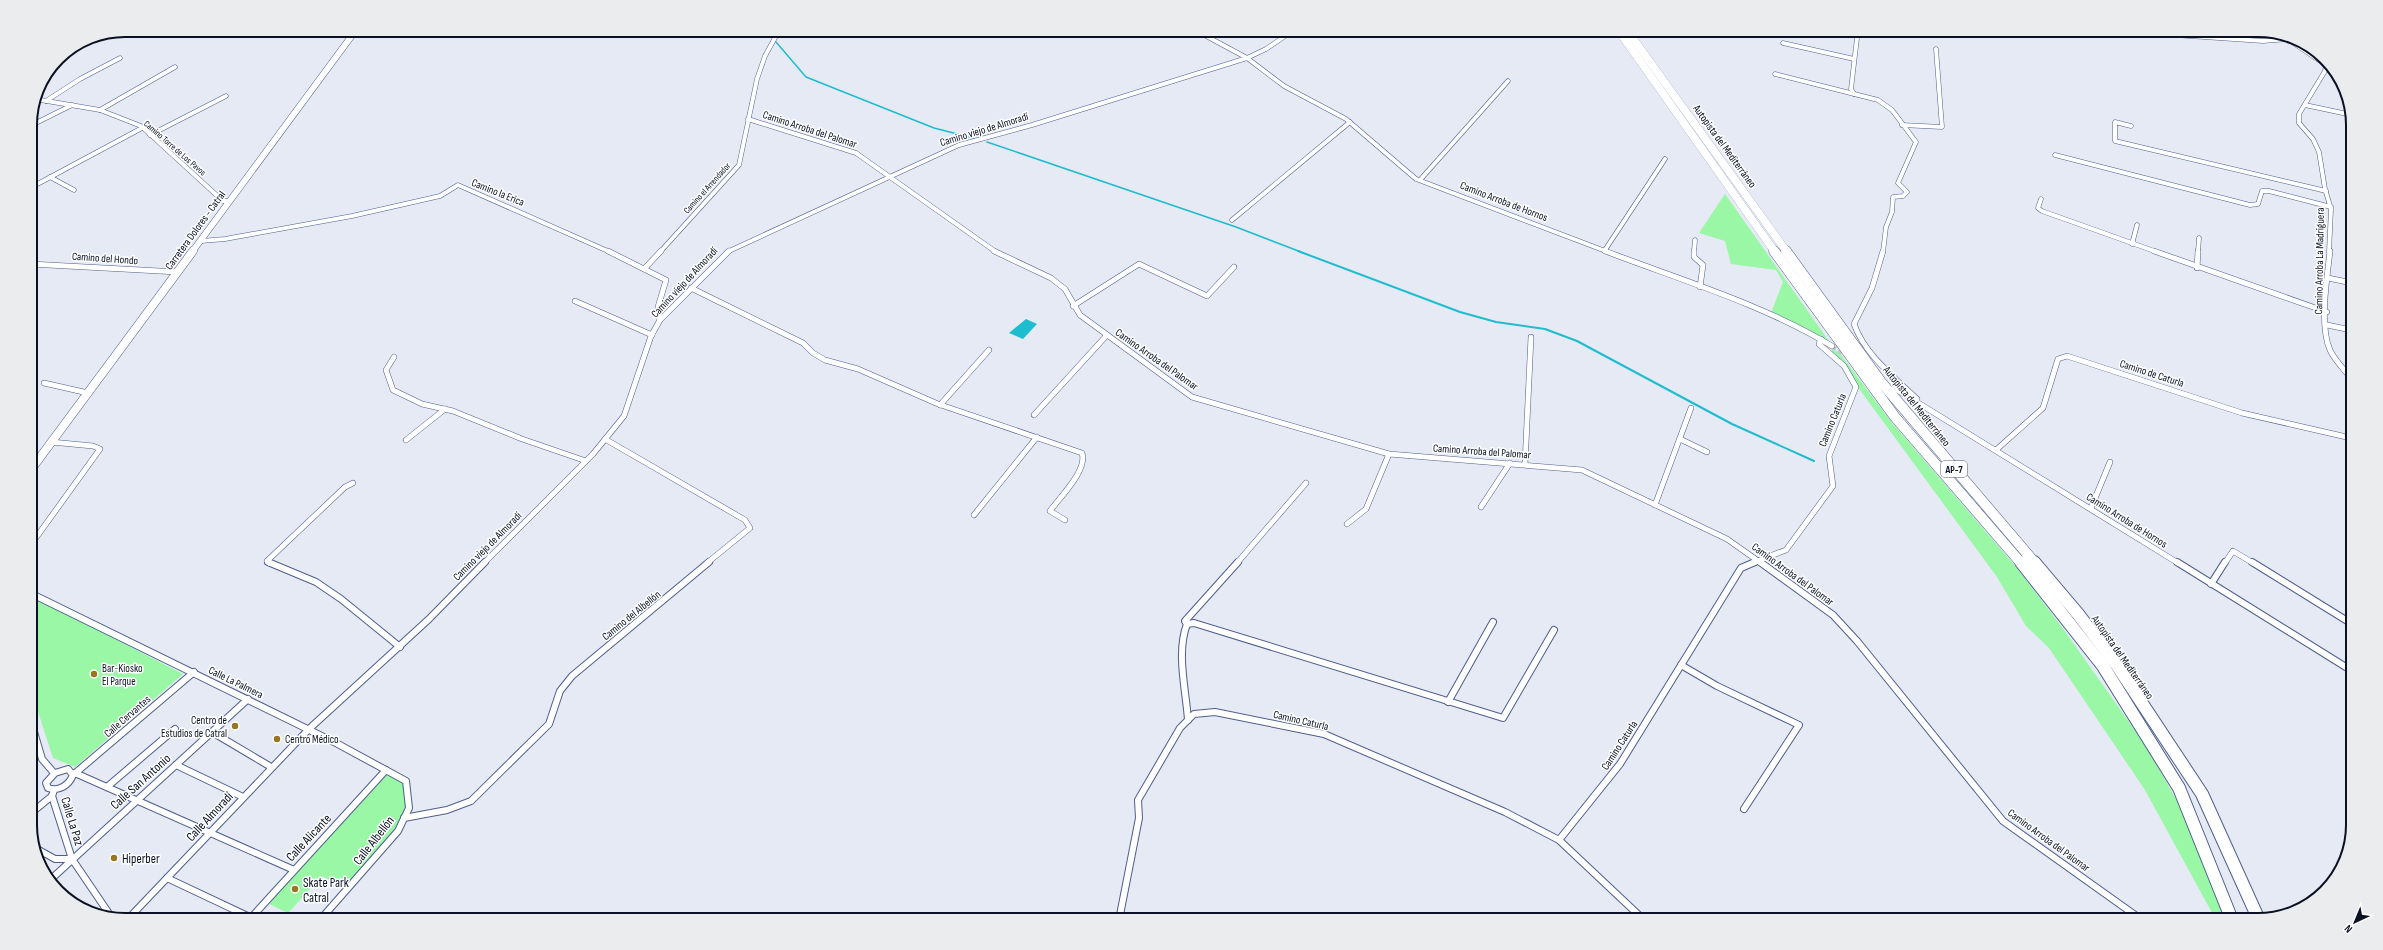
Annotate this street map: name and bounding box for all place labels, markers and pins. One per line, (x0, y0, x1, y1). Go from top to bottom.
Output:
place label: Bar-Kiosko El Parque (102, 662, 143, 688)
marker: Bar-Kiosko El Parque (89, 669, 99, 679)
place label: Centro de Estudios de Catral (161, 714, 227, 740)
marker: Centro de Estudios de Catral (230, 721, 240, 731)
place label: Centro Médico (285, 733, 339, 746)
marker: Centro Médico (272, 734, 282, 744)
place label: Hiperber (122, 851, 160, 867)
marker: Hiperber (109, 853, 119, 863)
place label: Skate Park Catral (303, 875, 349, 906)
marker: Skate Park Catral (290, 884, 300, 894)

